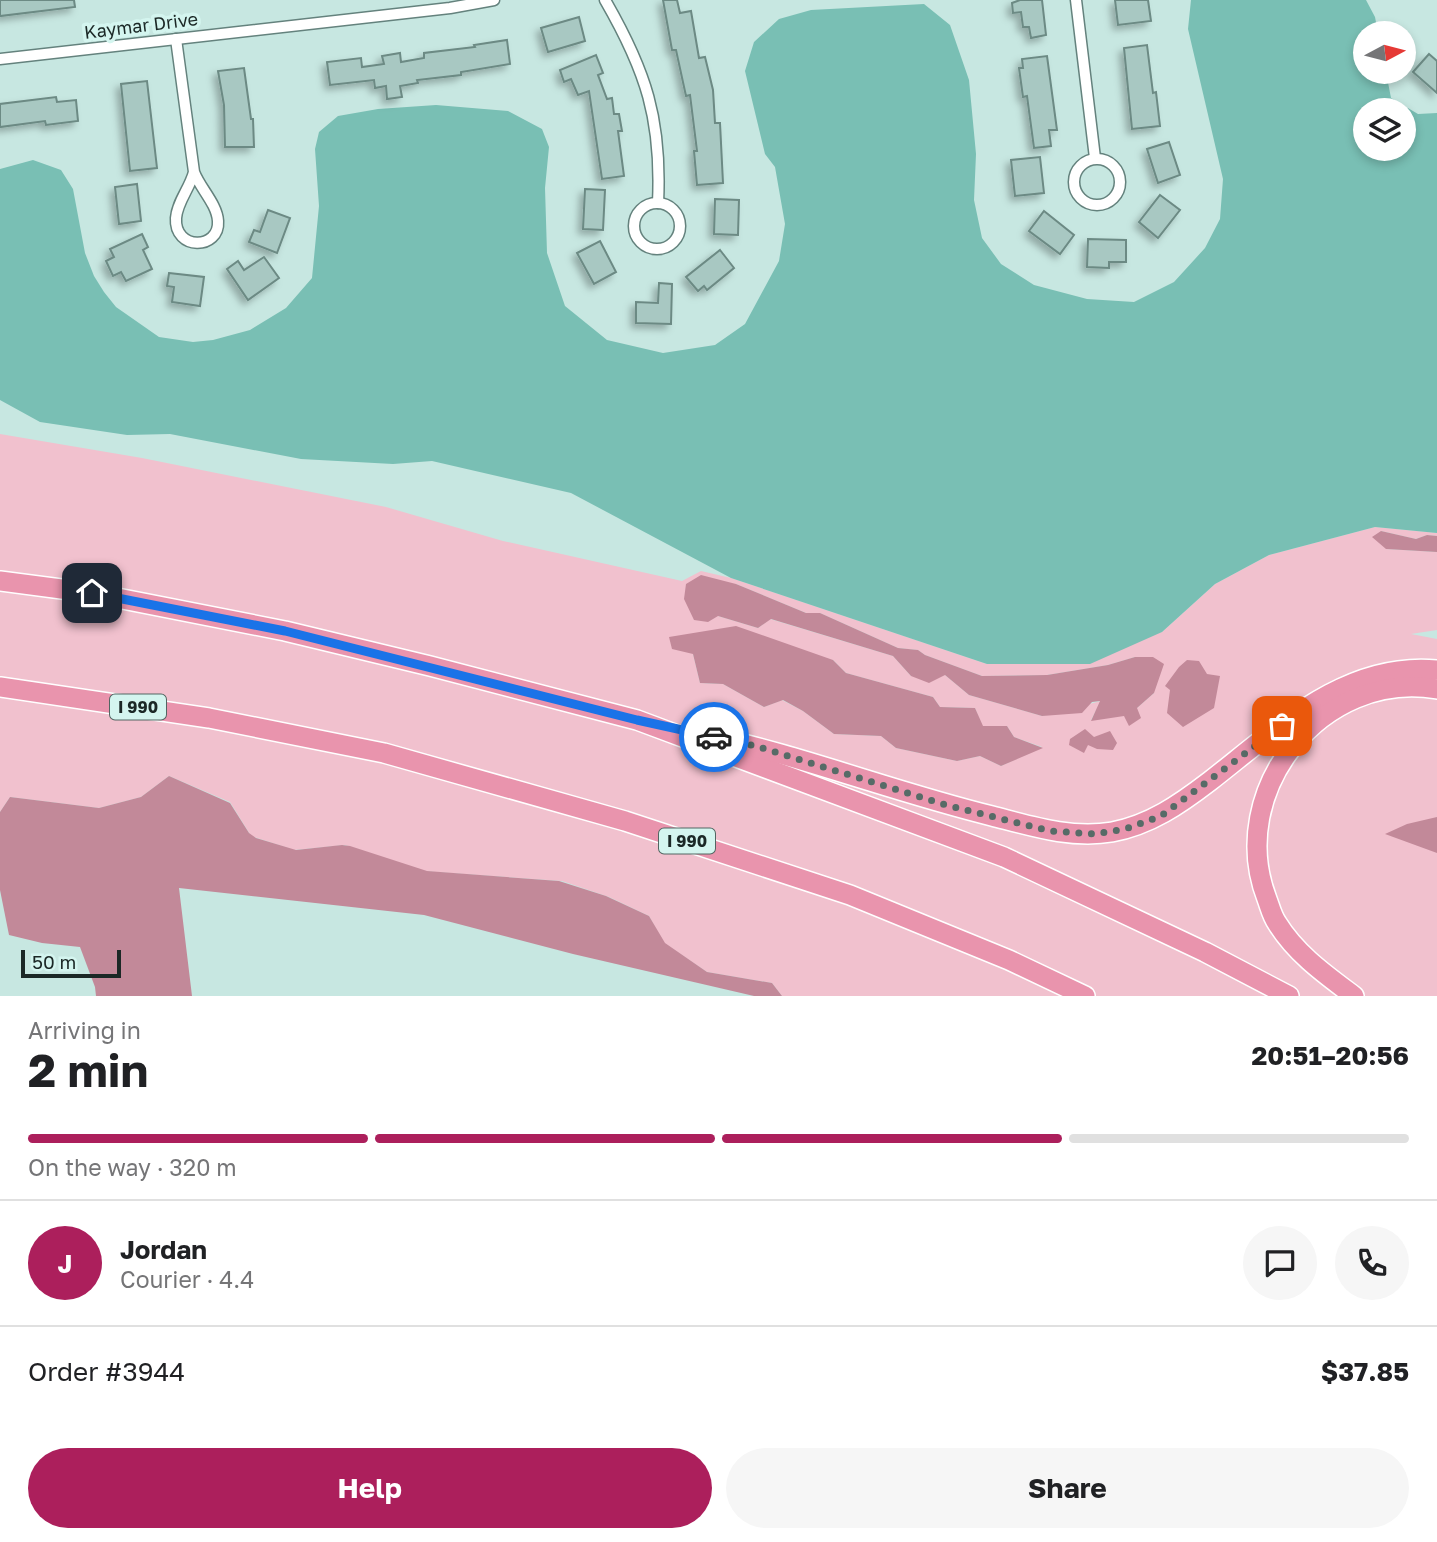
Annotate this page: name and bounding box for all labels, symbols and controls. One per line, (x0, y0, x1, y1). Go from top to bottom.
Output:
street label: Kaymar Drive (83, 7, 199, 43)
north arrow (1353, 21, 1416, 84)
map controls (1353, 21, 1416, 161)
button: layers (1353, 98, 1416, 161)
pin (62, 563, 122, 623)
icon: home (73, 574, 111, 612)
road number: I 990 (110, 694, 166, 720)
pin (1252, 696, 1312, 756)
courier (679, 702, 749, 772)
icon: bag (1263, 707, 1301, 745)
icon: car (695, 718, 733, 756)
road number: I 990 (659, 828, 715, 854)
scale bar (21, 947, 121, 979)
text: 50 m (32, 950, 76, 973)
text: Arriving in (28, 1016, 141, 1044)
text: 20:51–20:56 (1251, 1040, 1409, 1071)
text: 2 min (28, 1042, 148, 1097)
text: On the way · 320 m (28, 1153, 237, 1181)
button: chat (1243, 1226, 1317, 1300)
button: phone (1335, 1226, 1409, 1300)
text: Jordan (120, 1234, 207, 1265)
text: J (58, 1248, 72, 1279)
text: Courier · 4.4 (120, 1265, 254, 1293)
text: Order #3944 (28, 1356, 185, 1387)
text: $37.85 (1321, 1356, 1409, 1387)
button: Help (28, 1448, 712, 1528)
button: Share (726, 1448, 1409, 1528)

